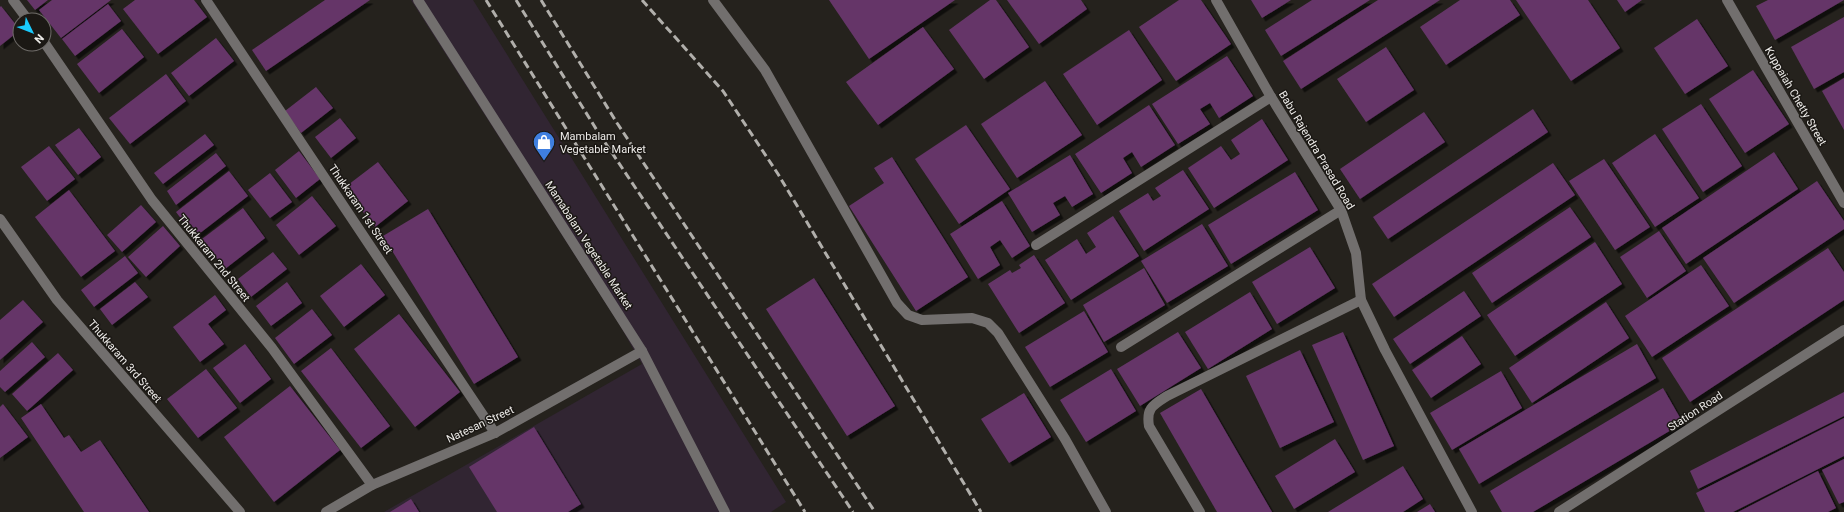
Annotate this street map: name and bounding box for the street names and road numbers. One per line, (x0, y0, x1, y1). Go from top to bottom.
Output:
street label: Kuppaiah Chetty Street (1762, 45, 1829, 148)
street label: Babu Rajendra Prasad Road (1276, 89, 1357, 212)
street label: Thukkaram 1st Street (326, 162, 396, 257)
street label: Mamabalam Vegetable Market (542, 179, 635, 312)
street label: Thukkaram 2nd Street (175, 212, 253, 305)
street label: Thukkaram 3rd Street (85, 317, 164, 406)
street label: Station Road (1665, 389, 1725, 434)
street label: Natesan Street (444, 403, 516, 446)

